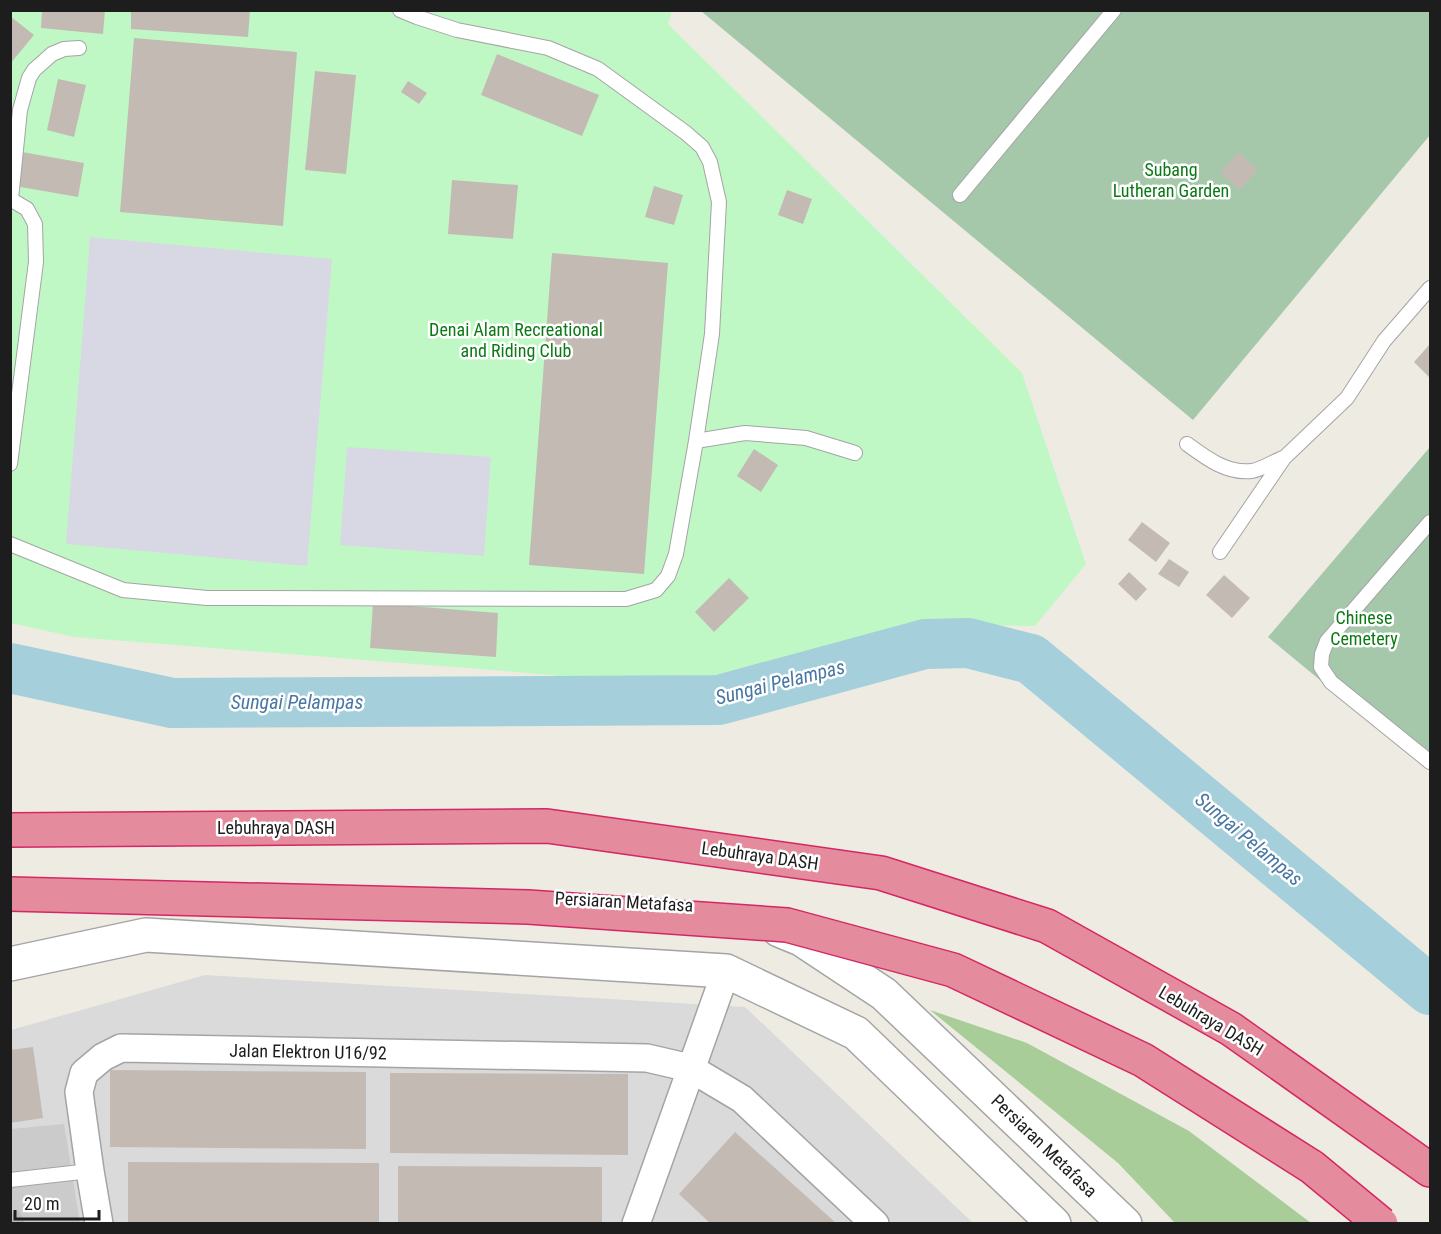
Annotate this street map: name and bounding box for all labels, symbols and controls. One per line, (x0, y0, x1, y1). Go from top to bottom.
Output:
park label: Subang Lutheran Garden (1113, 159, 1229, 201)
park label: Denai Alam Recreational and Riding Club (429, 319, 603, 361)
park label: Chinese Cemetery (1330, 607, 1398, 649)
water label: Sungai Pelampas (713, 654, 847, 710)
water label: Sungai Pelampas (231, 690, 363, 714)
water label: Sungai Pelampas (1191, 787, 1308, 891)
street label: Lebuhraya DASH (217, 817, 335, 838)
street label: Lebuhraya DASH (700, 837, 820, 874)
street label: Persiaran Metafasa (554, 887, 694, 916)
street label: Lebuhraya DASH (1155, 981, 1267, 1060)
street label: Jalan Elektron U16/92 (229, 1040, 387, 1063)
street label: Persiaran Metafasa (987, 1090, 1101, 1201)
scale bar (15, 1183, 99, 1221)
text: 20 m (24, 1193, 59, 1214)

